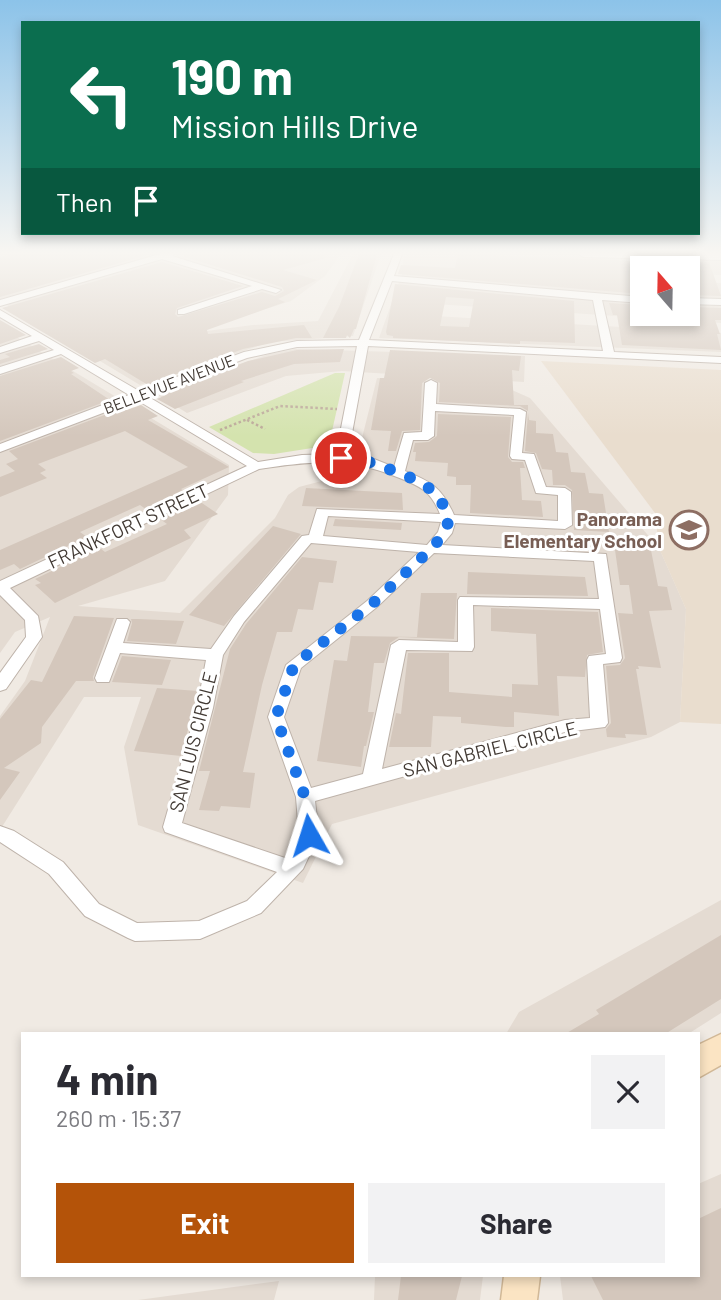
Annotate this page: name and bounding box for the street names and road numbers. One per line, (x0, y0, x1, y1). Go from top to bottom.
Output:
street label: BELLEVUE AVENUE (100, 350, 237, 417)
street label: FRANKFORT STREET (44, 478, 212, 573)
street label: SAN LUIS CIRCLE (164, 669, 221, 815)
street label: SAN GABRIEL CIRCLE (400, 716, 579, 781)

